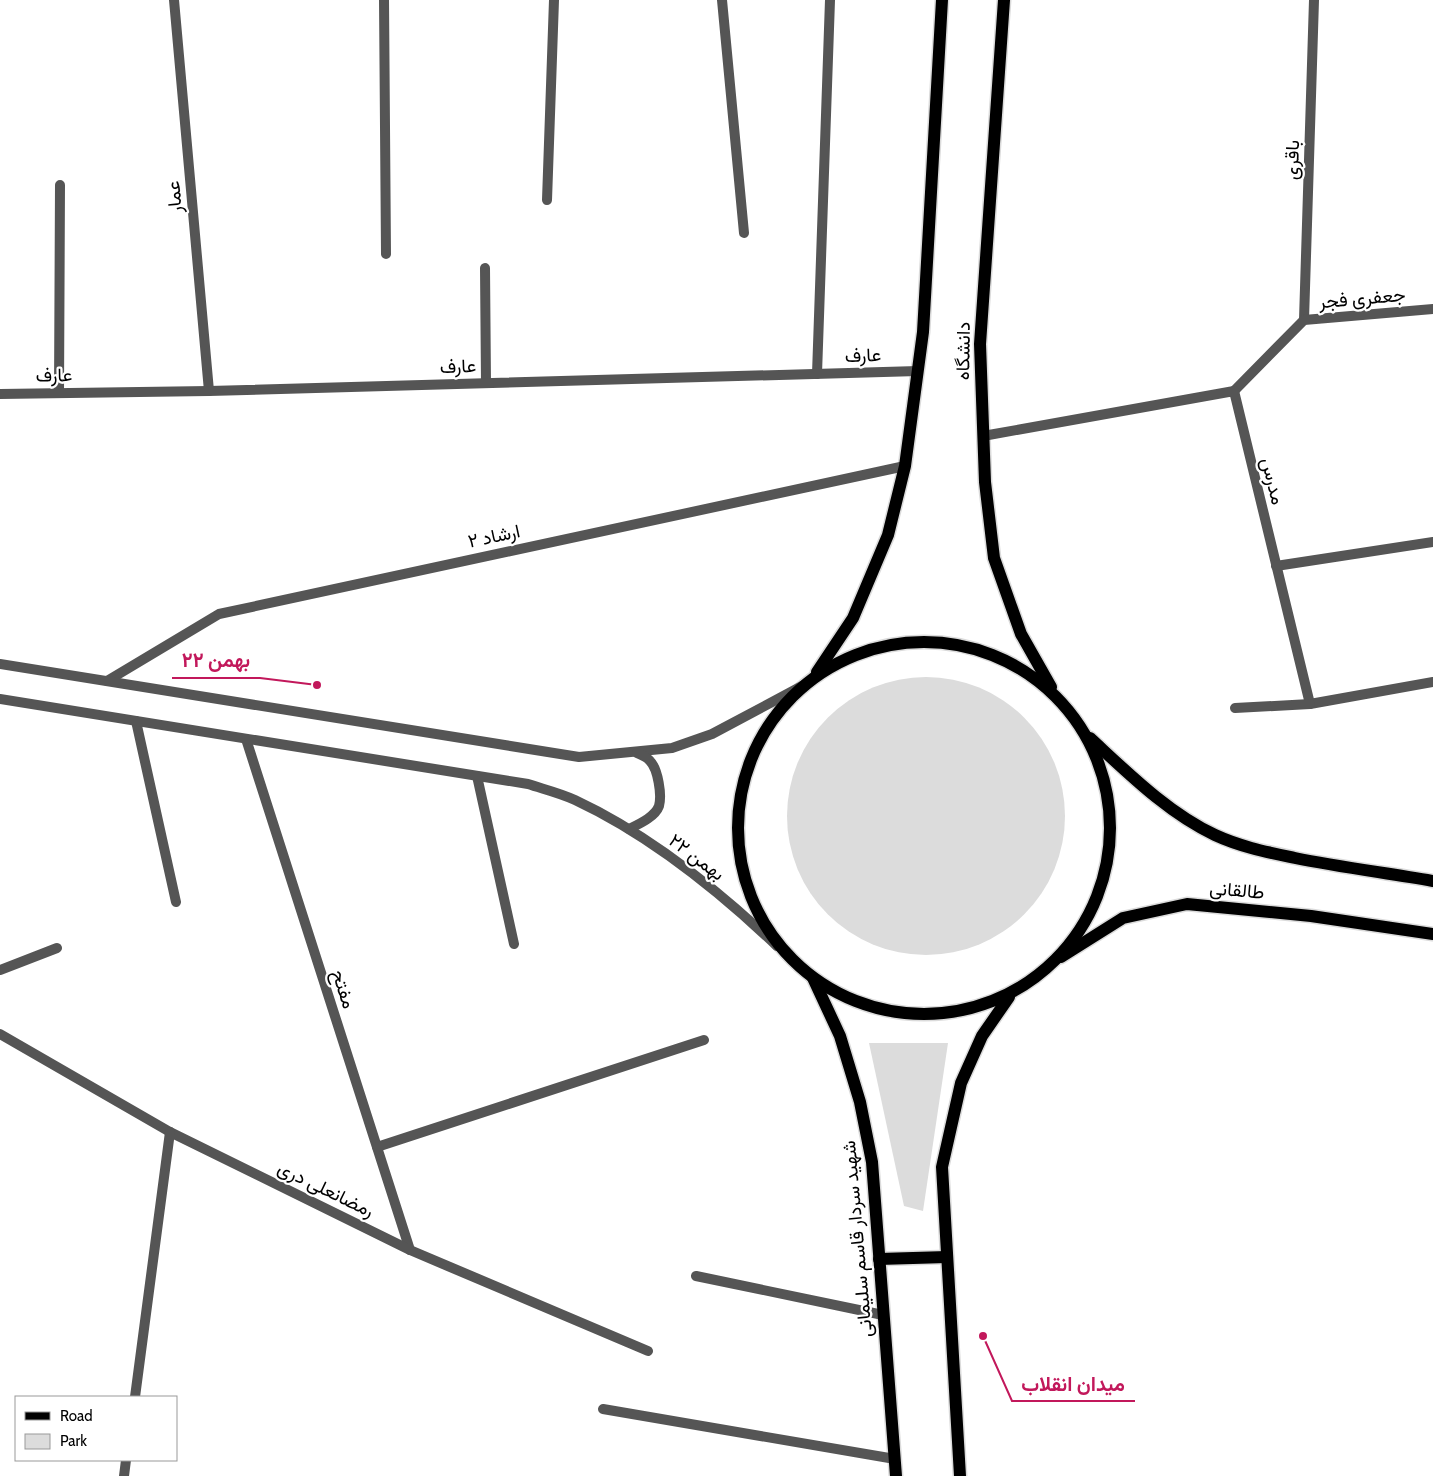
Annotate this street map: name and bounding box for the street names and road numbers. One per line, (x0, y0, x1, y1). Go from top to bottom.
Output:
street label: باقری (1280, 140, 1304, 180)
street label: عمار (161, 180, 187, 215)
street label: جعفری فجر (1317, 283, 1406, 313)
street label: دانشگاه (951, 322, 975, 380)
street label: عارف (844, 343, 882, 367)
street label: عارف (439, 354, 477, 378)
street label: عارف (36, 363, 72, 387)
street label: مدرس (1256, 455, 1290, 507)
street label: ارشاد ۲ (466, 519, 522, 553)
street label: ۲۲ بهمن (665, 829, 729, 885)
street label: طالقانی (1209, 876, 1265, 904)
street label: مفتح (325, 967, 361, 1012)
street label: شهید سردار قاسم سلیمانی (837, 1140, 878, 1338)
street label: رمضانعلی دری (274, 1156, 378, 1222)

